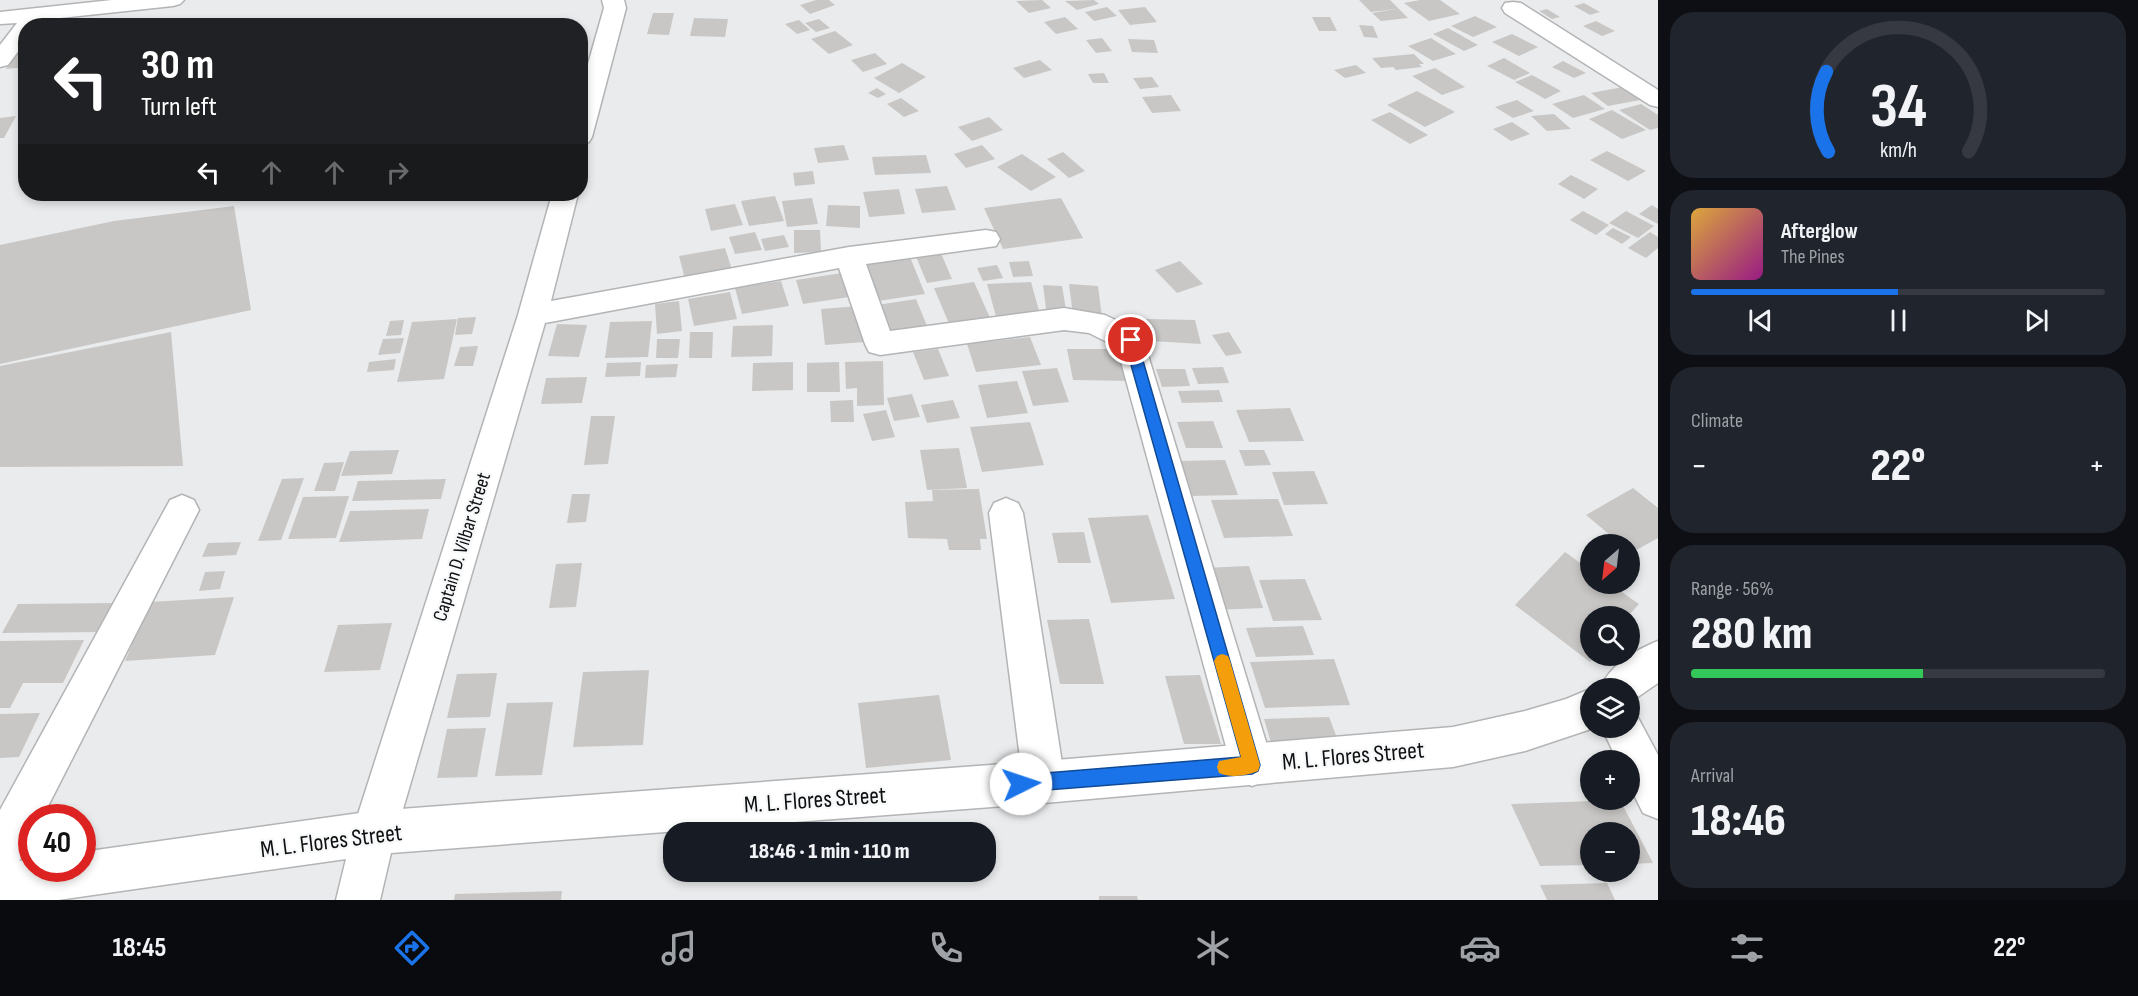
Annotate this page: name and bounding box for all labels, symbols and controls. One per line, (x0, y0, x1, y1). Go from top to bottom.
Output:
text: 30 m (141, 40, 214, 91)
icon: left (42, 42, 120, 120)
text: 34 (1869, 70, 1927, 145)
text: Turn left (141, 91, 217, 123)
text: km/h (1879, 138, 1917, 163)
icon: left (192, 156, 225, 189)
icon: ahead (255, 156, 288, 189)
icon: ahead (318, 156, 351, 189)
icon: right (381, 156, 414, 189)
text: Afterglow (1781, 218, 1858, 245)
text: The Pines (1781, 245, 1845, 269)
icon: previous (1744, 304, 1777, 337)
icon: pause (1882, 304, 1915, 337)
icon: next (2020, 304, 2053, 337)
pin (1105, 314, 1156, 365)
icon: arrive (1114, 323, 1147, 356)
text: Climate (1691, 409, 1743, 433)
text: 22° (1870, 439, 1926, 494)
text: − (1691, 446, 1707, 486)
text: + (2089, 446, 2105, 486)
street label: Captain D. Vilbar Street (428, 470, 496, 624)
north arrow (1580, 534, 1640, 594)
map controls (1580, 534, 1640, 882)
text: Range · 56% (1691, 577, 1774, 601)
button: search (1580, 606, 1640, 666)
text: 280 km (1691, 607, 1812, 662)
button: layers (1580, 678, 1640, 738)
street label: M. L. Flores Street (1281, 735, 1425, 777)
button: + (1580, 750, 1640, 810)
position arrow (989, 752, 1053, 816)
text: Arrival (1691, 764, 1734, 788)
street label: M. L. Flores Street (743, 781, 887, 819)
text: 18:46 (1691, 794, 1786, 849)
speed limit sign: 40 (18, 804, 96, 882)
street label: M. L. Flores Street (258, 818, 404, 864)
button: − (1580, 822, 1640, 882)
text: 18:46 · 1 min · 110 m (749, 838, 910, 865)
icon: directions (391, 927, 433, 969)
icon: music (658, 927, 700, 969)
icon: phone (925, 927, 967, 969)
icon: climate (1192, 927, 1234, 969)
icon: car (1459, 927, 1501, 969)
icon: filters (1726, 927, 1768, 969)
text: 18:45 (113, 932, 166, 964)
text: 22° (1993, 932, 2026, 964)

